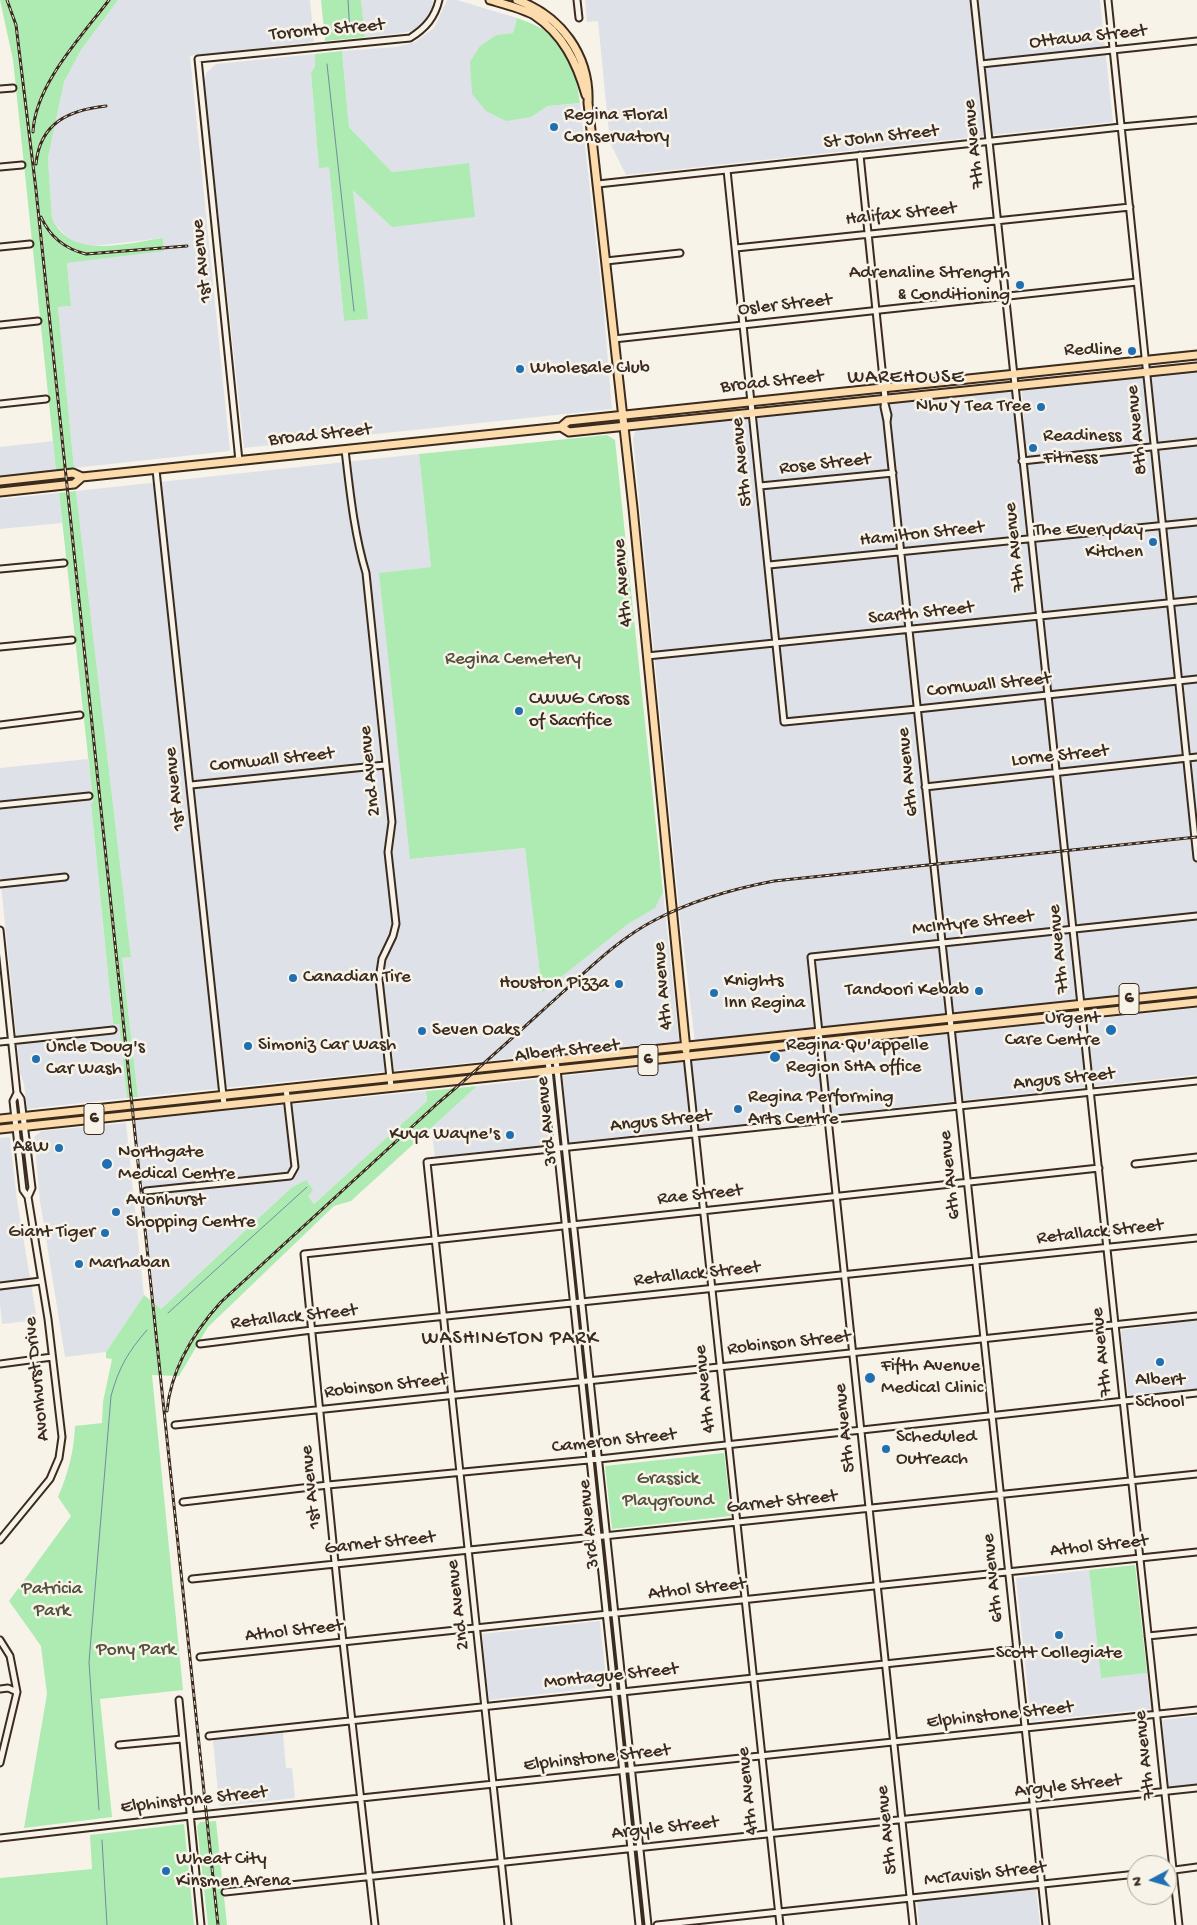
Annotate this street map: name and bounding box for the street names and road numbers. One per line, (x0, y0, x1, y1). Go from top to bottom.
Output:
street label: Toronto Street (268, 15, 386, 47)
street label: Ottawa Street (1028, 20, 1148, 56)
street label: 7th Avenue (959, 98, 991, 190)
street label: St John Street (822, 121, 940, 155)
street label: Halifax Street (845, 198, 957, 232)
street label: 1st Avenue (187, 218, 219, 304)
street label: Osler Street (737, 290, 833, 322)
street label: Broad Street (720, 366, 824, 400)
street label: 8th Avenue (1122, 384, 1154, 476)
street label: 5th Avenue (727, 416, 759, 508)
street label: Broad Street (268, 419, 372, 453)
street label: Rose Street (778, 449, 872, 481)
street label: 7th Avenue (1000, 501, 1032, 593)
street label: Hamilton Street (859, 517, 985, 553)
street label: 4th Avenue (609, 538, 639, 628)
street label: Scarth Street (867, 597, 975, 631)
street label: Cornwall Street (926, 668, 1052, 704)
street label: 2nd Avenue (355, 725, 387, 817)
street label: 6th Avenue (893, 726, 925, 818)
street label: Lorne Street (1010, 741, 1110, 773)
street label: Cornwall Street (209, 743, 335, 779)
street label: 1st Avenue (160, 746, 192, 832)
street label: 7th Avenue (1044, 903, 1076, 995)
street label: McIntyre Street (911, 906, 1035, 942)
street label: 4th Avenue (649, 941, 679, 1031)
road number: 6 (1119, 984, 1139, 1014)
street label: Albert Street (514, 1035, 620, 1069)
road number: 6 (638, 1044, 658, 1076)
street label: Angus Street (1012, 1063, 1116, 1097)
street label: 3rd Avenue (532, 1075, 564, 1167)
road number: 6 (84, 1104, 104, 1134)
street label: Angus Street (609, 1105, 713, 1139)
street label: 6th Avenue (935, 1129, 967, 1221)
street label: Rae Street (656, 1180, 744, 1212)
street label: Retallack Street (1036, 1215, 1164, 1251)
street label: Retallack Street (633, 1257, 761, 1293)
street label: Retallack Street (230, 1300, 358, 1336)
street label: 7th Avenue (1087, 1306, 1119, 1398)
street label: Avonhurst Drive (20, 1316, 56, 1442)
street label: Robinson Street (726, 1326, 852, 1362)
street label: 4th Avenue (690, 1344, 722, 1434)
street label: Robinson Street (323, 1369, 449, 1405)
street label: 5th Avenue (830, 1382, 862, 1474)
street label: Cameron Street (551, 1424, 677, 1460)
street label: 1st Avenue (296, 1444, 328, 1530)
street label: 3rd Avenue (574, 1478, 606, 1570)
street label: Garnet Street (726, 1486, 838, 1520)
street label: Garnet Street (324, 1527, 436, 1561)
street label: Athol Street (1049, 1531, 1149, 1563)
street label: 6th Avenue (978, 1532, 1010, 1624)
street label: 2nd Avenue (442, 1558, 476, 1652)
street label: Athol Street (647, 1574, 747, 1606)
street label: Athol Street (244, 1616, 344, 1648)
street label: Montague Street (543, 1659, 679, 1695)
street label: Elphinstone Street (926, 1697, 1074, 1735)
street label: 7th Avenue (1130, 1709, 1162, 1801)
street label: Elphinstone Street (523, 1740, 671, 1778)
street label: 4th Avenue (733, 1746, 765, 1836)
street label: Argyle Street (1013, 1770, 1123, 1804)
street label: Elphinstone Street (120, 1782, 268, 1820)
street label: 5th Avenue (872, 1784, 904, 1876)
street label: Argyle Street (610, 1812, 720, 1846)
street label: McTavish Street (923, 1857, 1047, 1893)

